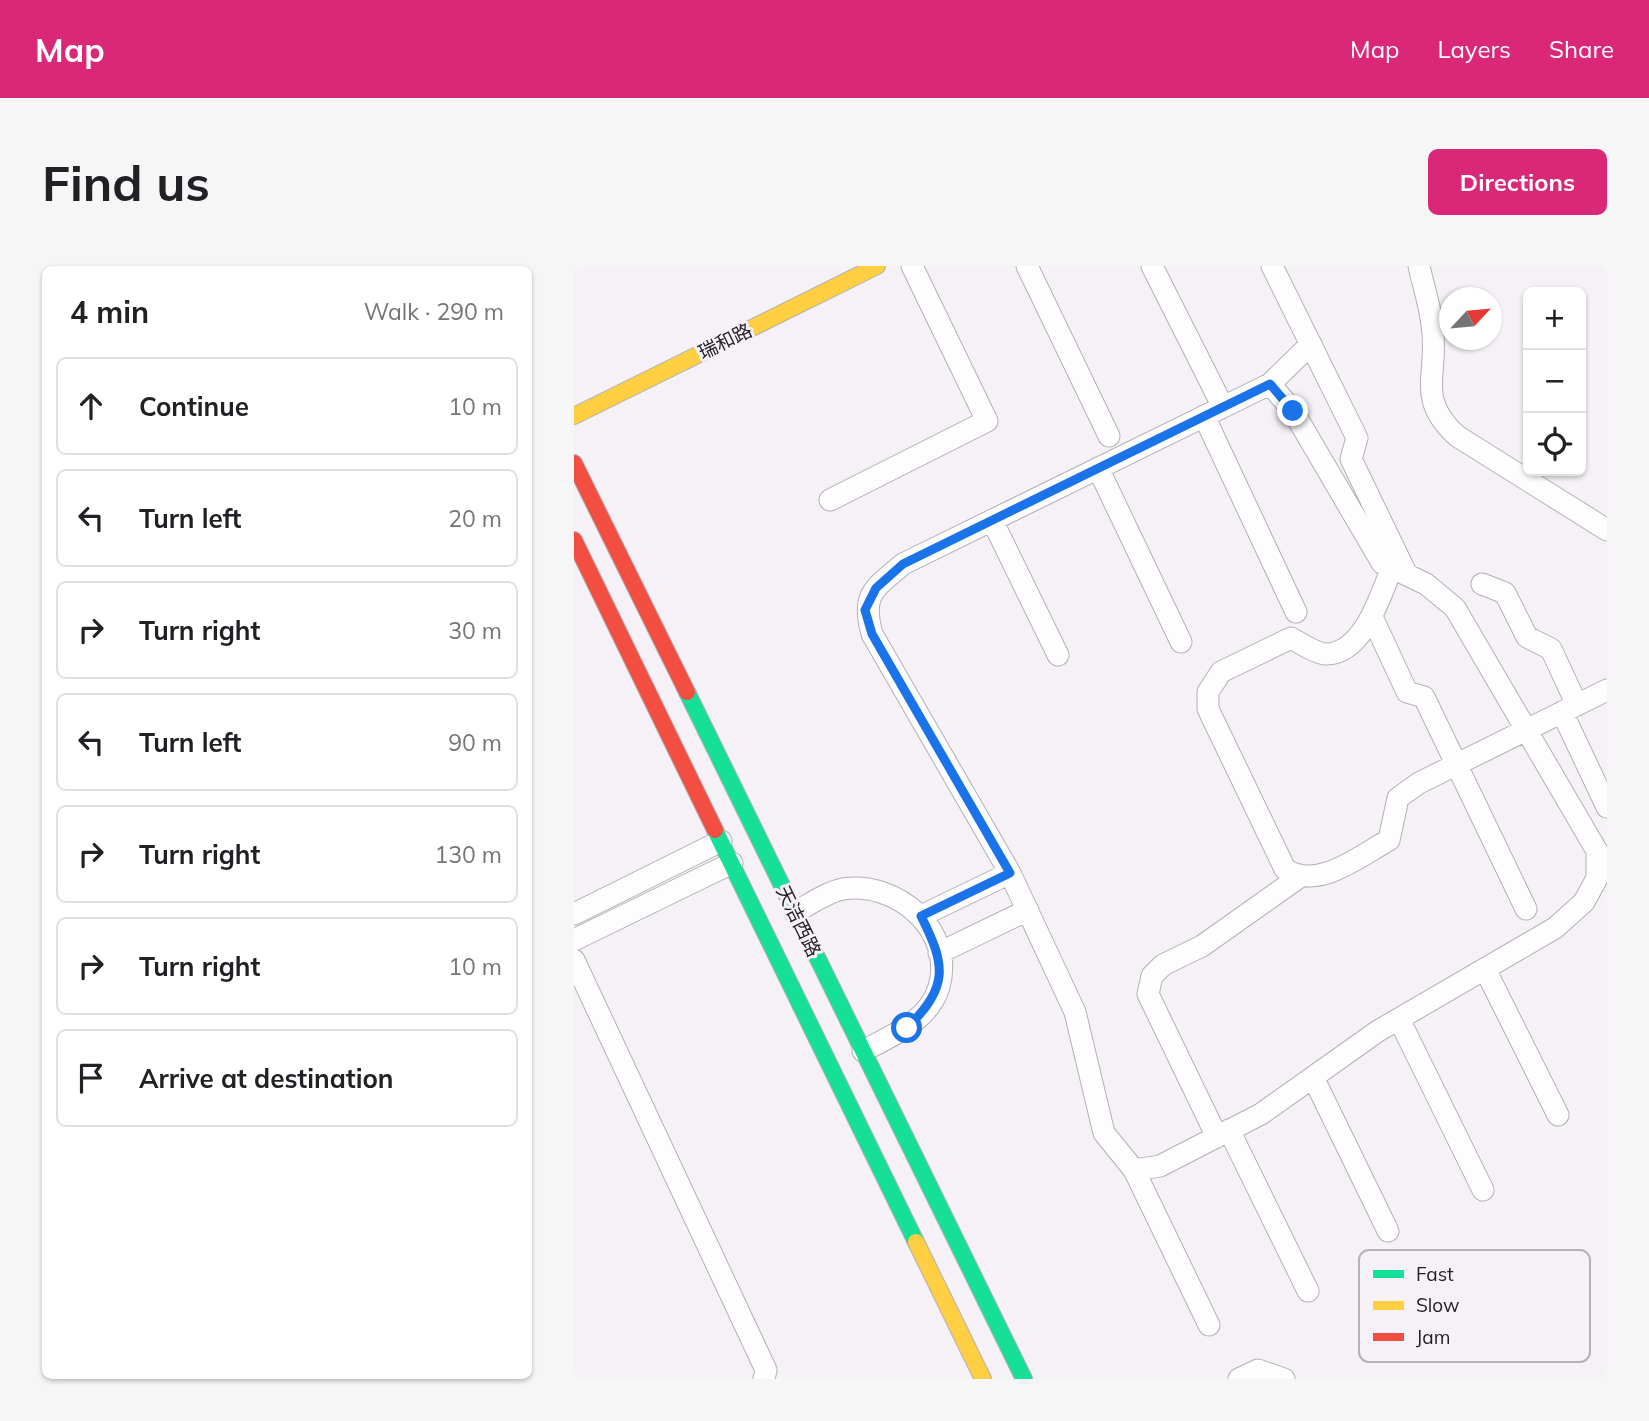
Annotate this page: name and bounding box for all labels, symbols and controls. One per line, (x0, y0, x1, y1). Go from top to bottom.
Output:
text: Map (35, 29, 105, 70)
text: Map (1350, 34, 1399, 64)
text: Layers (1437, 34, 1511, 64)
text: Share (1549, 34, 1614, 64)
button: Directions (1428, 149, 1607, 215)
text: Find us (42, 152, 210, 213)
north arrow (1439, 287, 1502, 350)
map controls (1523, 287, 1586, 476)
button: + (1523, 287, 1586, 350)
text: 4 min (70, 293, 149, 331)
text: Walk · 290 m (364, 297, 504, 326)
street label: 瑞和路 (694, 318, 756, 364)
button: − (1523, 350, 1586, 413)
icon: ahead (72, 387, 110, 425)
text: Continue (139, 390, 249, 423)
text: 10 m (448, 392, 502, 421)
route end (1277, 395, 1308, 426)
button: locate (1523, 413, 1586, 476)
icon: left (72, 499, 110, 537)
text: Turn left (139, 502, 241, 535)
text: 20 m (448, 504, 502, 533)
icon: right (72, 611, 110, 649)
text: Turn right (139, 614, 260, 647)
text: 30 m (448, 616, 502, 645)
icon: left (72, 723, 110, 761)
text: Turn left (139, 726, 241, 759)
text: 90 m (448, 728, 502, 757)
icon: right (72, 835, 110, 873)
text: Turn right (139, 838, 260, 871)
text: 130 m (434, 840, 502, 869)
street label: 天洁西路 (772, 882, 826, 960)
icon: right (72, 947, 110, 985)
text: Turn right (139, 950, 260, 983)
text: 10 m (448, 952, 502, 981)
route start (891, 1012, 922, 1043)
icon: arrive (72, 1059, 110, 1097)
text: Arrive at destination (139, 1062, 394, 1095)
legend (1359, 1250, 1590, 1362)
text: Fast (1416, 1262, 1454, 1286)
text: Slow (1416, 1293, 1460, 1317)
text: Jam (1416, 1325, 1450, 1349)

